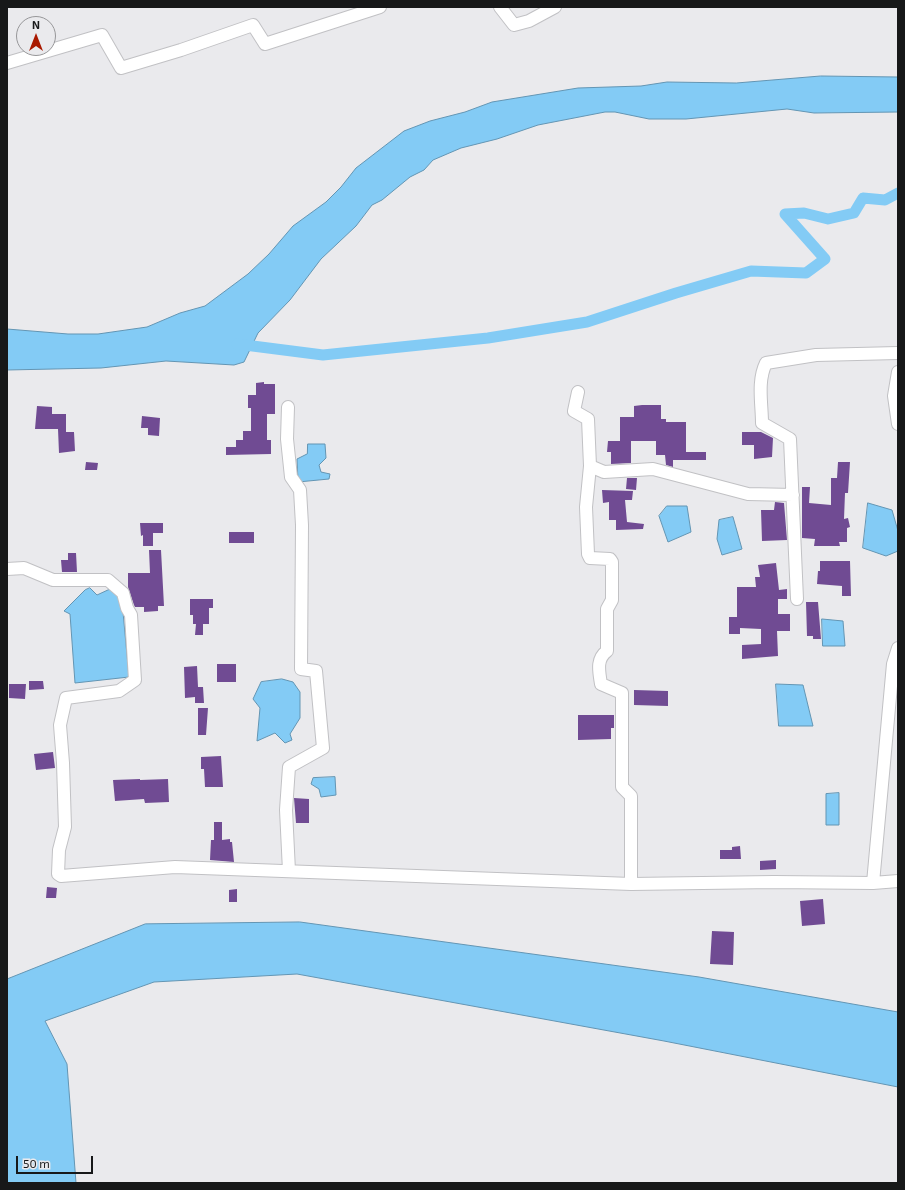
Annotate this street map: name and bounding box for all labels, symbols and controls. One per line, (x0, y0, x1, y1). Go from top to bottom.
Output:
north arrow (16, 16, 56, 56)
text: N (32, 18, 40, 31)
scale bar (18, 1148, 95, 1174)
text: 50 m (23, 1156, 50, 1170)

